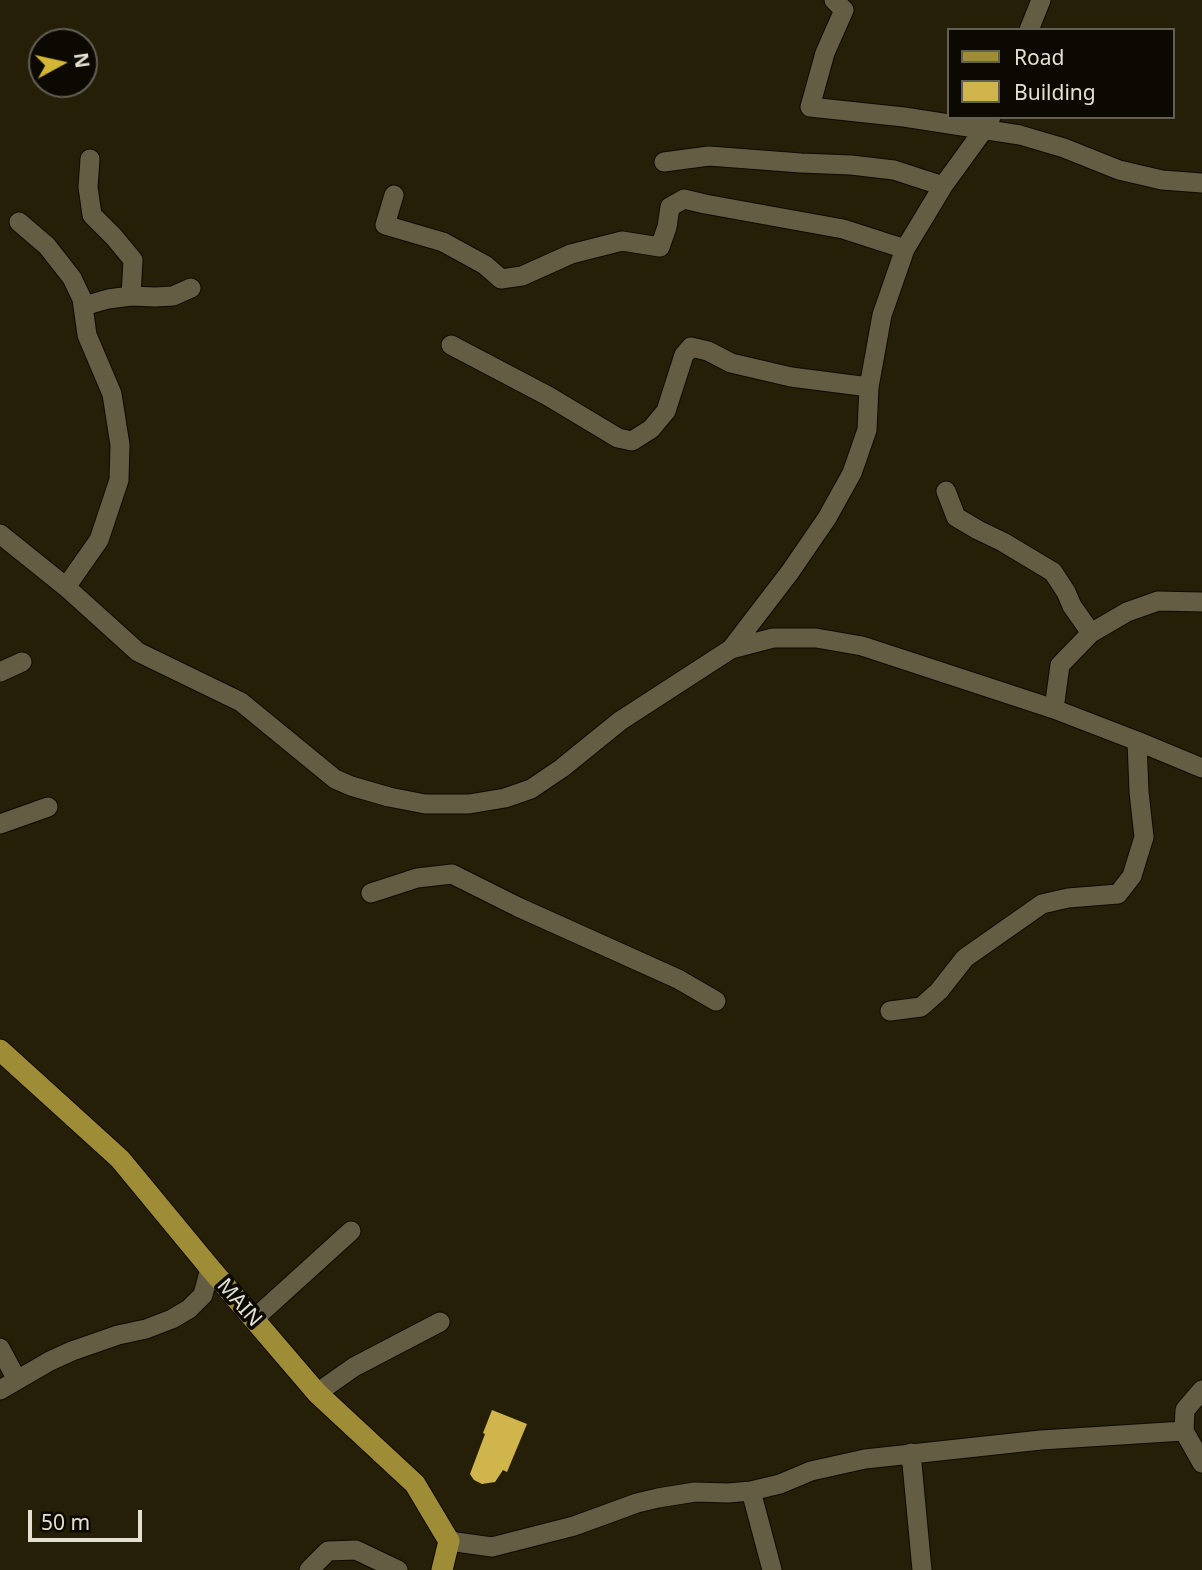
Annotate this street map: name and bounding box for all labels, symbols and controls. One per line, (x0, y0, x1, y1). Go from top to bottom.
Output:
north arrow (28, 28, 98, 98)
legend (946, 28, 1174, 119)
text: Road (1014, 43, 1064, 71)
text: N (68, 51, 96, 70)
text: Building (1014, 78, 1096, 106)
street label: MAIN (211, 1274, 267, 1332)
scale bar (32, 1496, 145, 1540)
text: 50 m (41, 1508, 90, 1536)

